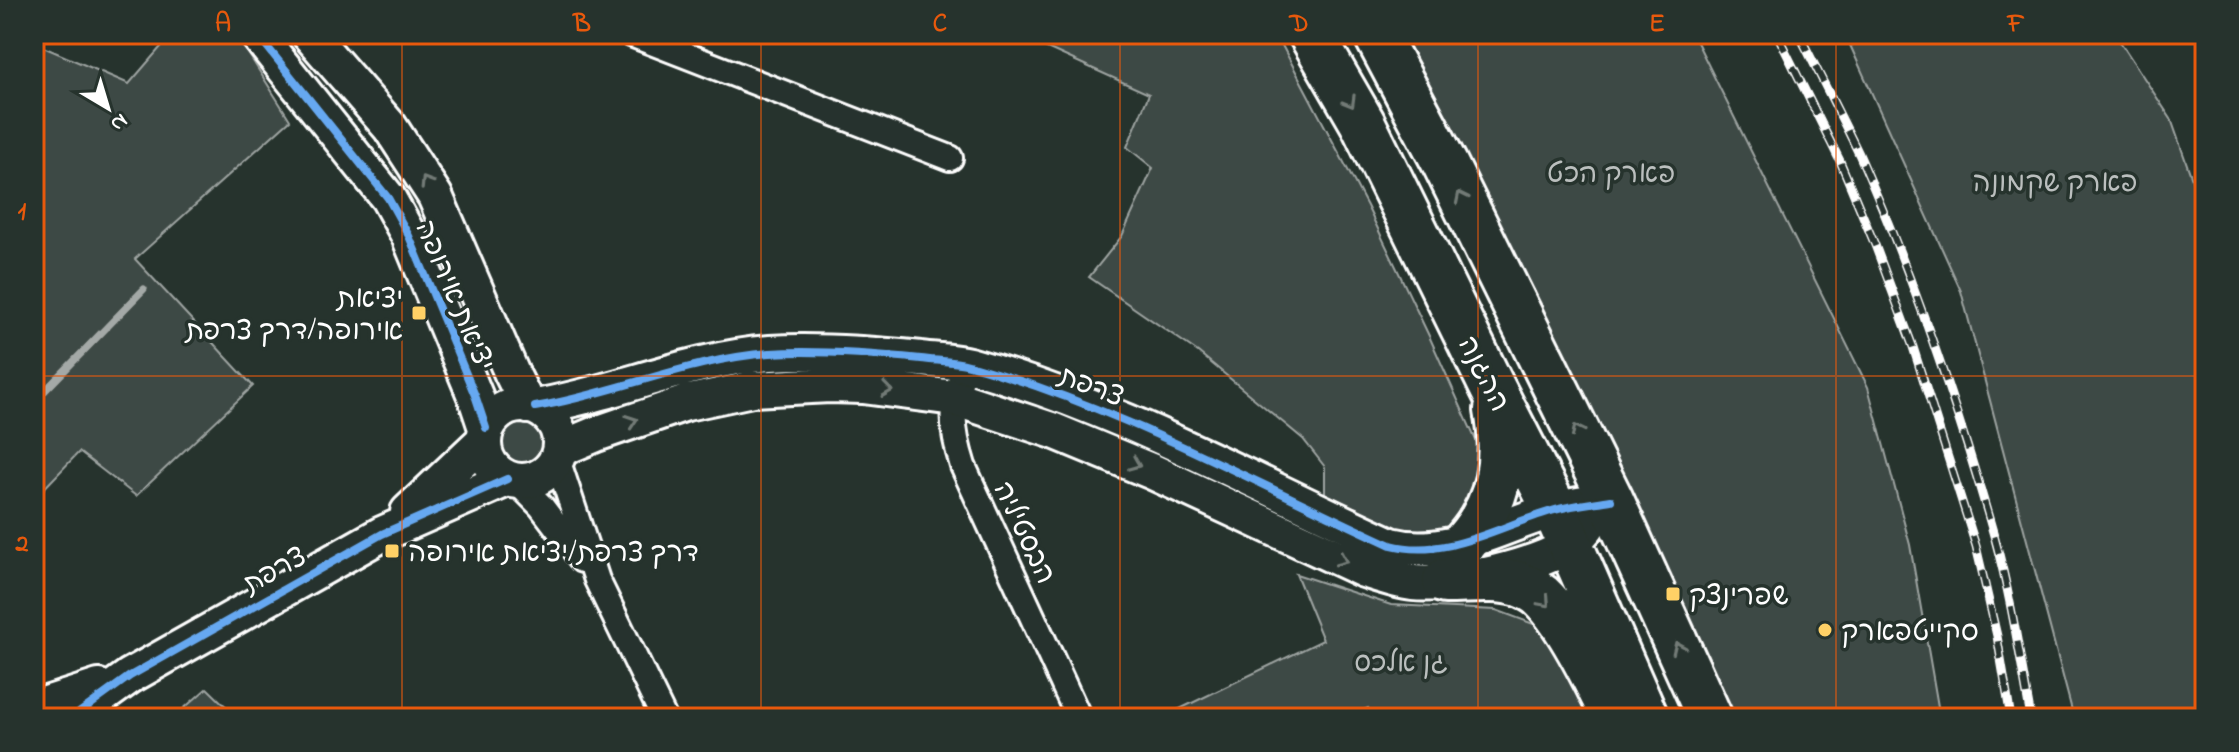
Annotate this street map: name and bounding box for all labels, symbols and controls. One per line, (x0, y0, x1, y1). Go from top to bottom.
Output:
text: A (215, 6, 231, 44)
text: B (572, 6, 591, 44)
text: C (933, 6, 947, 44)
text: D (1288, 6, 1309, 44)
text: E (1649, 6, 1665, 44)
text: F (2006, 6, 2025, 44)
north arrow (68, 68, 148, 148)
one-way arrow (1340, 93, 1356, 108)
text: N (103, 104, 134, 139)
park label: פארק הכט (1547, 155, 1675, 196)
park label: פארק שקמונה (1972, 164, 2138, 205)
one-way arrow (421, 176, 436, 191)
one-way arrow (1455, 191, 1471, 206)
text: 1 (18, 194, 27, 232)
street label: יציאת אירופה (403, 215, 503, 378)
place label: יציאת אירופה/דרך צרפת (183, 280, 403, 353)
marker: יציאת אירופה/דרך צרפת (410, 304, 428, 322)
street label: ההגנה (1445, 330, 1518, 420)
street label: צרפת (1050, 356, 1129, 419)
one-way arrow (881, 381, 894, 398)
one-way arrow (624, 414, 638, 430)
one-way arrow (1571, 424, 1586, 439)
one-way arrow (1127, 454, 1141, 471)
street label: הבסטיליה (981, 475, 1064, 592)
text: 2 (15, 526, 29, 564)
place label: דרך צרפת/יציאת אירופה (408, 534, 699, 575)
street label: צרפת (235, 538, 315, 607)
marker: דרך צרפת/יציאת אירופה (383, 542, 401, 560)
one-way arrow (1334, 550, 1349, 566)
place label: שפרינצק (1689, 577, 1789, 618)
marker: שפרינצק (1664, 585, 1682, 603)
one-way arrow (1535, 593, 1550, 607)
place label: סקייטפארק (1841, 613, 1979, 654)
marker: סקייטפארק (1816, 621, 1834, 639)
one-way arrow (1671, 641, 1687, 655)
park label: גן אלכס (1354, 644, 1448, 685)

